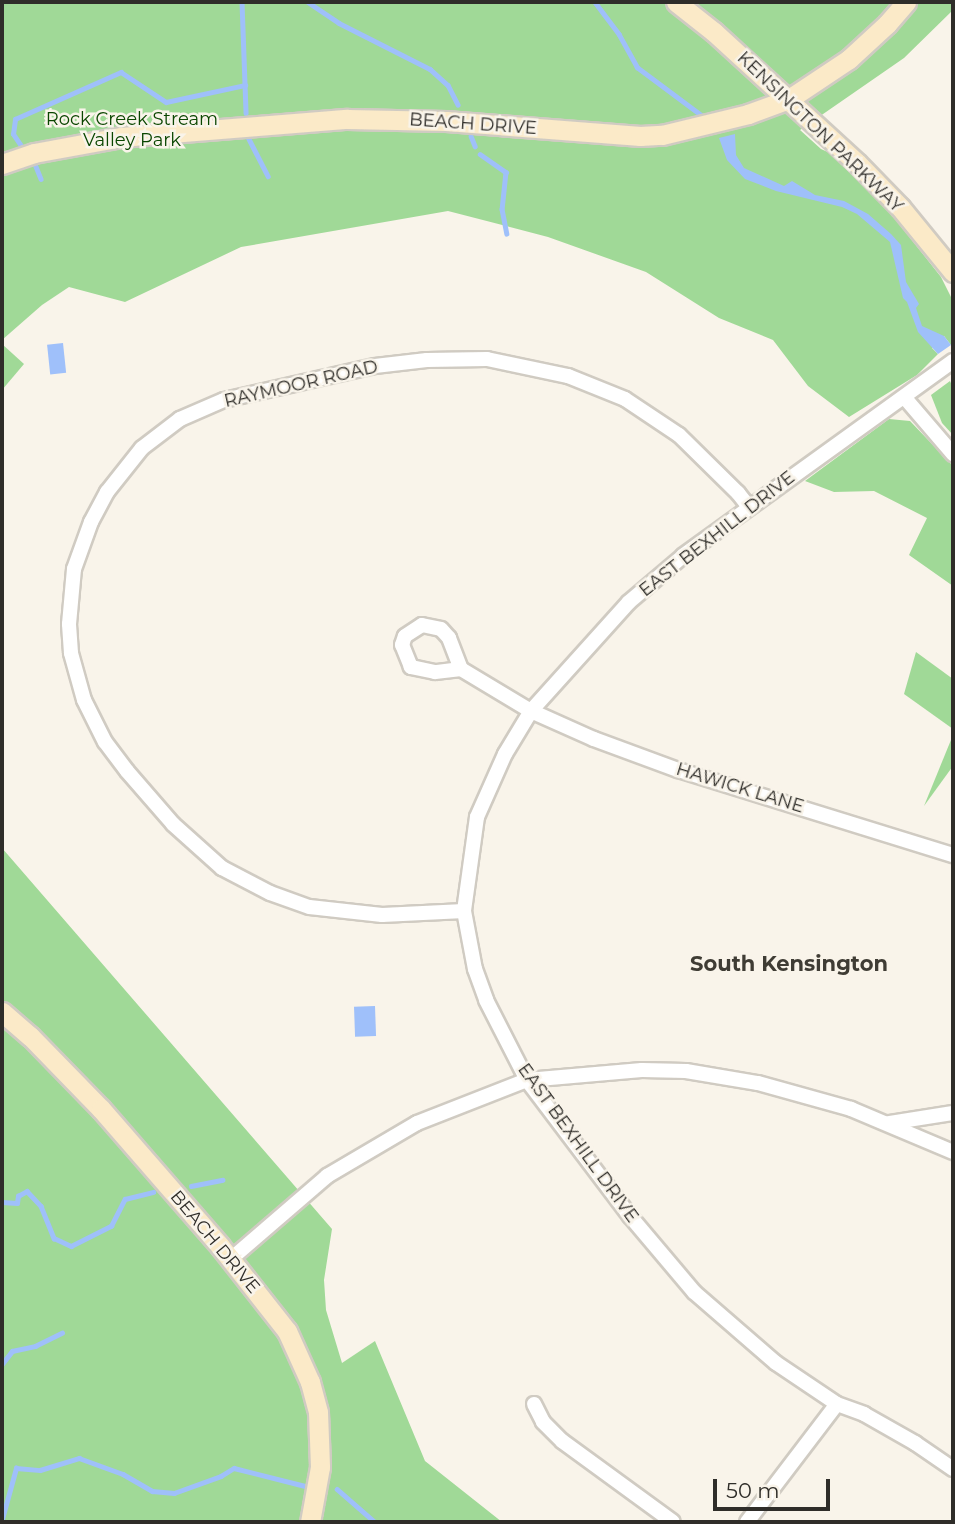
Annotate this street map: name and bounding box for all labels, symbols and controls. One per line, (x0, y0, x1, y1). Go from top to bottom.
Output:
street label: KENSINGTON PARKWAY (733, 47, 907, 217)
park label: Rock Creek Stream Valley Park (46, 109, 218, 152)
street label: BEACH DRIVE (408, 109, 538, 139)
street label: RAYMOOR ROAD (222, 356, 380, 412)
street label: EAST BEXHILL DRIVE (635, 467, 799, 601)
street label: HAWICK LANE (673, 758, 807, 818)
district label: South Kensington (690, 951, 888, 977)
street label: EAST BEXHILL DRIVE (513, 1059, 643, 1227)
street label: BEACH DRIVE (166, 1186, 264, 1298)
scale bar (717, 1464, 834, 1508)
text: 50 m (726, 1478, 780, 1503)

